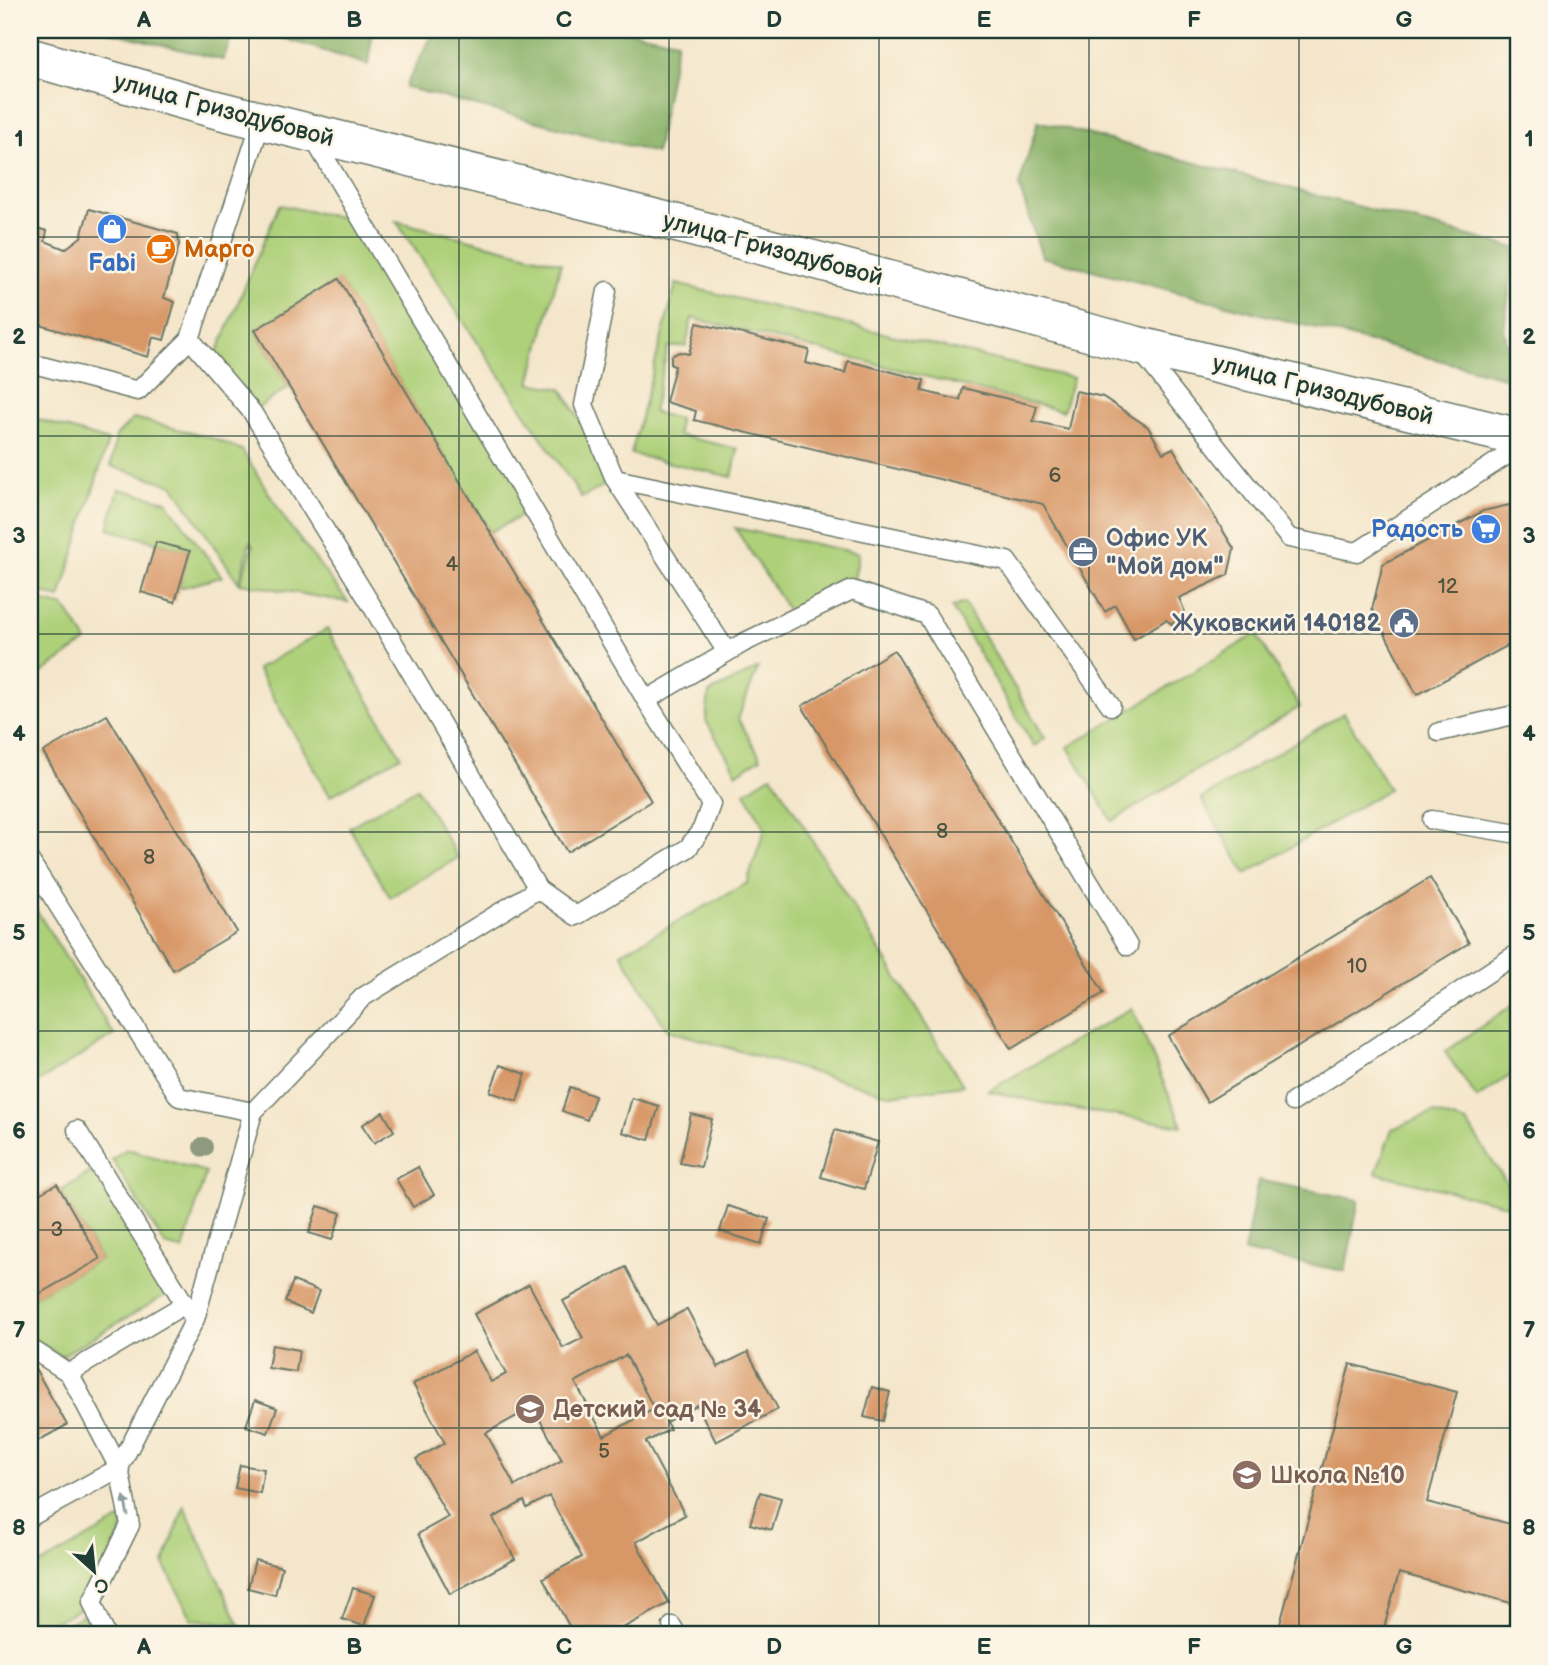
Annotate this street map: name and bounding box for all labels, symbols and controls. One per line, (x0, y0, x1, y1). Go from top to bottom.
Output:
text: A (136, 6, 152, 34)
text: B (346, 6, 362, 34)
text: C (556, 6, 572, 34)
text: D (766, 6, 782, 34)
text: E (977, 6, 992, 34)
text: F (1187, 6, 1201, 34)
text: G (1396, 6, 1413, 34)
street label: улица Гризодубовой (111, 67, 337, 153)
text: 1 (14, 125, 24, 153)
text: 1 (1524, 125, 1534, 153)
street label: улица Гризодубовой (660, 206, 886, 292)
shop icon: Fabi (95, 212, 129, 246)
cafe icon: Марго (144, 232, 178, 266)
place label: Марго (184, 235, 255, 264)
place label: Fabi (88, 249, 136, 278)
text: 2 (12, 323, 26, 351)
text: 2 (1522, 323, 1536, 351)
street label: улица Гризодубовой (1210, 349, 1436, 431)
house number: 6 (1049, 463, 1062, 488)
supermarket icon: Радость (1469, 512, 1503, 546)
place label: Радость (1371, 515, 1464, 544)
text: 3 (12, 522, 26, 550)
text: 3 (1522, 522, 1536, 550)
place label: Офис УК "Мой дом" (1106, 524, 1224, 581)
office icon: Офис УК "Мой дом" (1066, 535, 1100, 569)
house number: 4 (446, 552, 459, 577)
house number: 12 (1438, 574, 1459, 599)
public building icon: Жуковский 140182 (1387, 606, 1421, 640)
place label: Жуковский 140182 (1172, 609, 1382, 638)
text: 4 (12, 720, 26, 748)
text: 4 (1522, 720, 1536, 748)
house number: 8 (936, 819, 948, 844)
house number: 8 (143, 845, 155, 870)
text: 5 (12, 919, 26, 947)
text: 5 (1522, 919, 1536, 947)
house number: 10 (1347, 954, 1367, 979)
text: 6 (12, 1117, 26, 1145)
text: 6 (1522, 1117, 1536, 1145)
house number: 3 (51, 1217, 63, 1242)
text: 7 (13, 1316, 26, 1344)
text: 7 (1523, 1316, 1536, 1344)
school or university icon: Детский сад № 34 (513, 1392, 547, 1426)
place label: Детский сад № 34 (553, 1395, 761, 1424)
house number: 5 (598, 1439, 610, 1464)
school or university icon: Школа №10 (1230, 1458, 1264, 1492)
place label: Школа №10 (1270, 1461, 1405, 1490)
one-way arrow (120, 1495, 131, 1517)
text: 8 (12, 1514, 26, 1542)
text: 8 (1522, 1514, 1536, 1542)
north arrow (60, 1536, 130, 1606)
text: С (90, 1572, 112, 1598)
text: A (136, 1633, 152, 1661)
text: B (346, 1633, 362, 1661)
text: C (556, 1633, 572, 1661)
text: D (766, 1633, 782, 1661)
text: E (977, 1633, 992, 1661)
text: F (1187, 1633, 1201, 1661)
text: G (1396, 1633, 1413, 1661)

